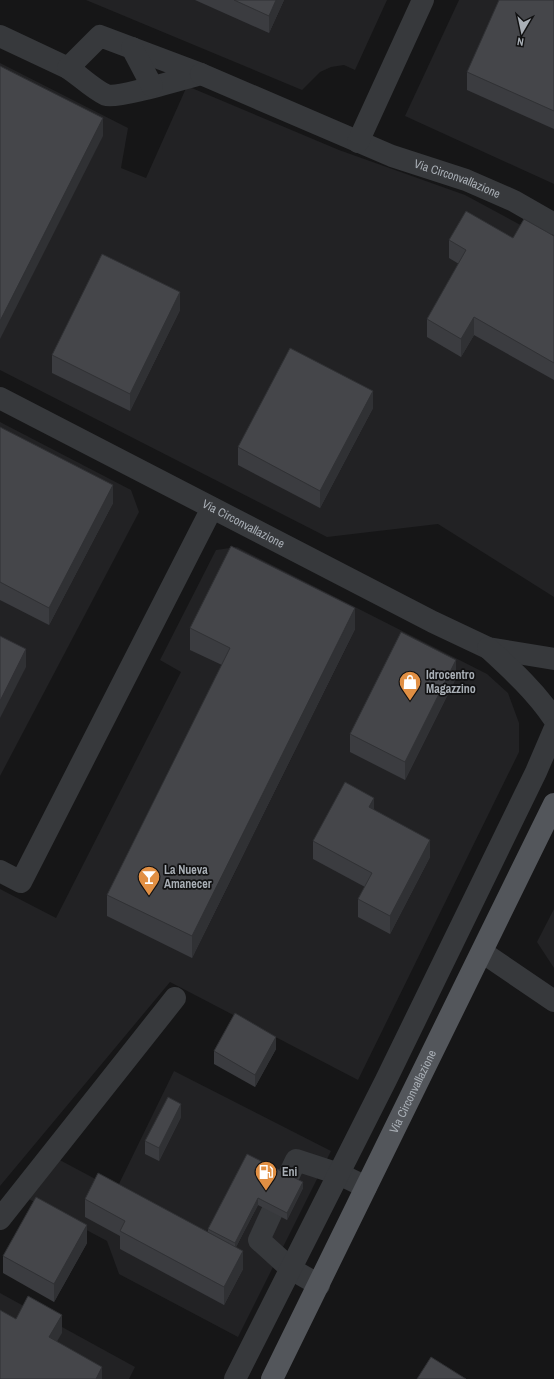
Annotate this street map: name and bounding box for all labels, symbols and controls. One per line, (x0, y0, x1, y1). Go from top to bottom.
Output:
north arrow (502, 12, 542, 52)
text: N (516, 34, 525, 49)
street label: Via Circonvallazione (412, 156, 503, 202)
street label: Via Circonvallazione (199, 496, 287, 552)
place label: Idrocentro Magazzino (426, 667, 476, 697)
shop icon: Idrocentro Magazzino (397, 669, 423, 702)
place label: La Nueva Amanecer (164, 862, 212, 892)
bar icon: La Nueva Amanecer (136, 864, 162, 897)
street label: Via Circonvallazione (386, 1047, 440, 1136)
fuel station icon: Eni (253, 1159, 279, 1192)
place label: Eni (282, 1164, 298, 1180)

